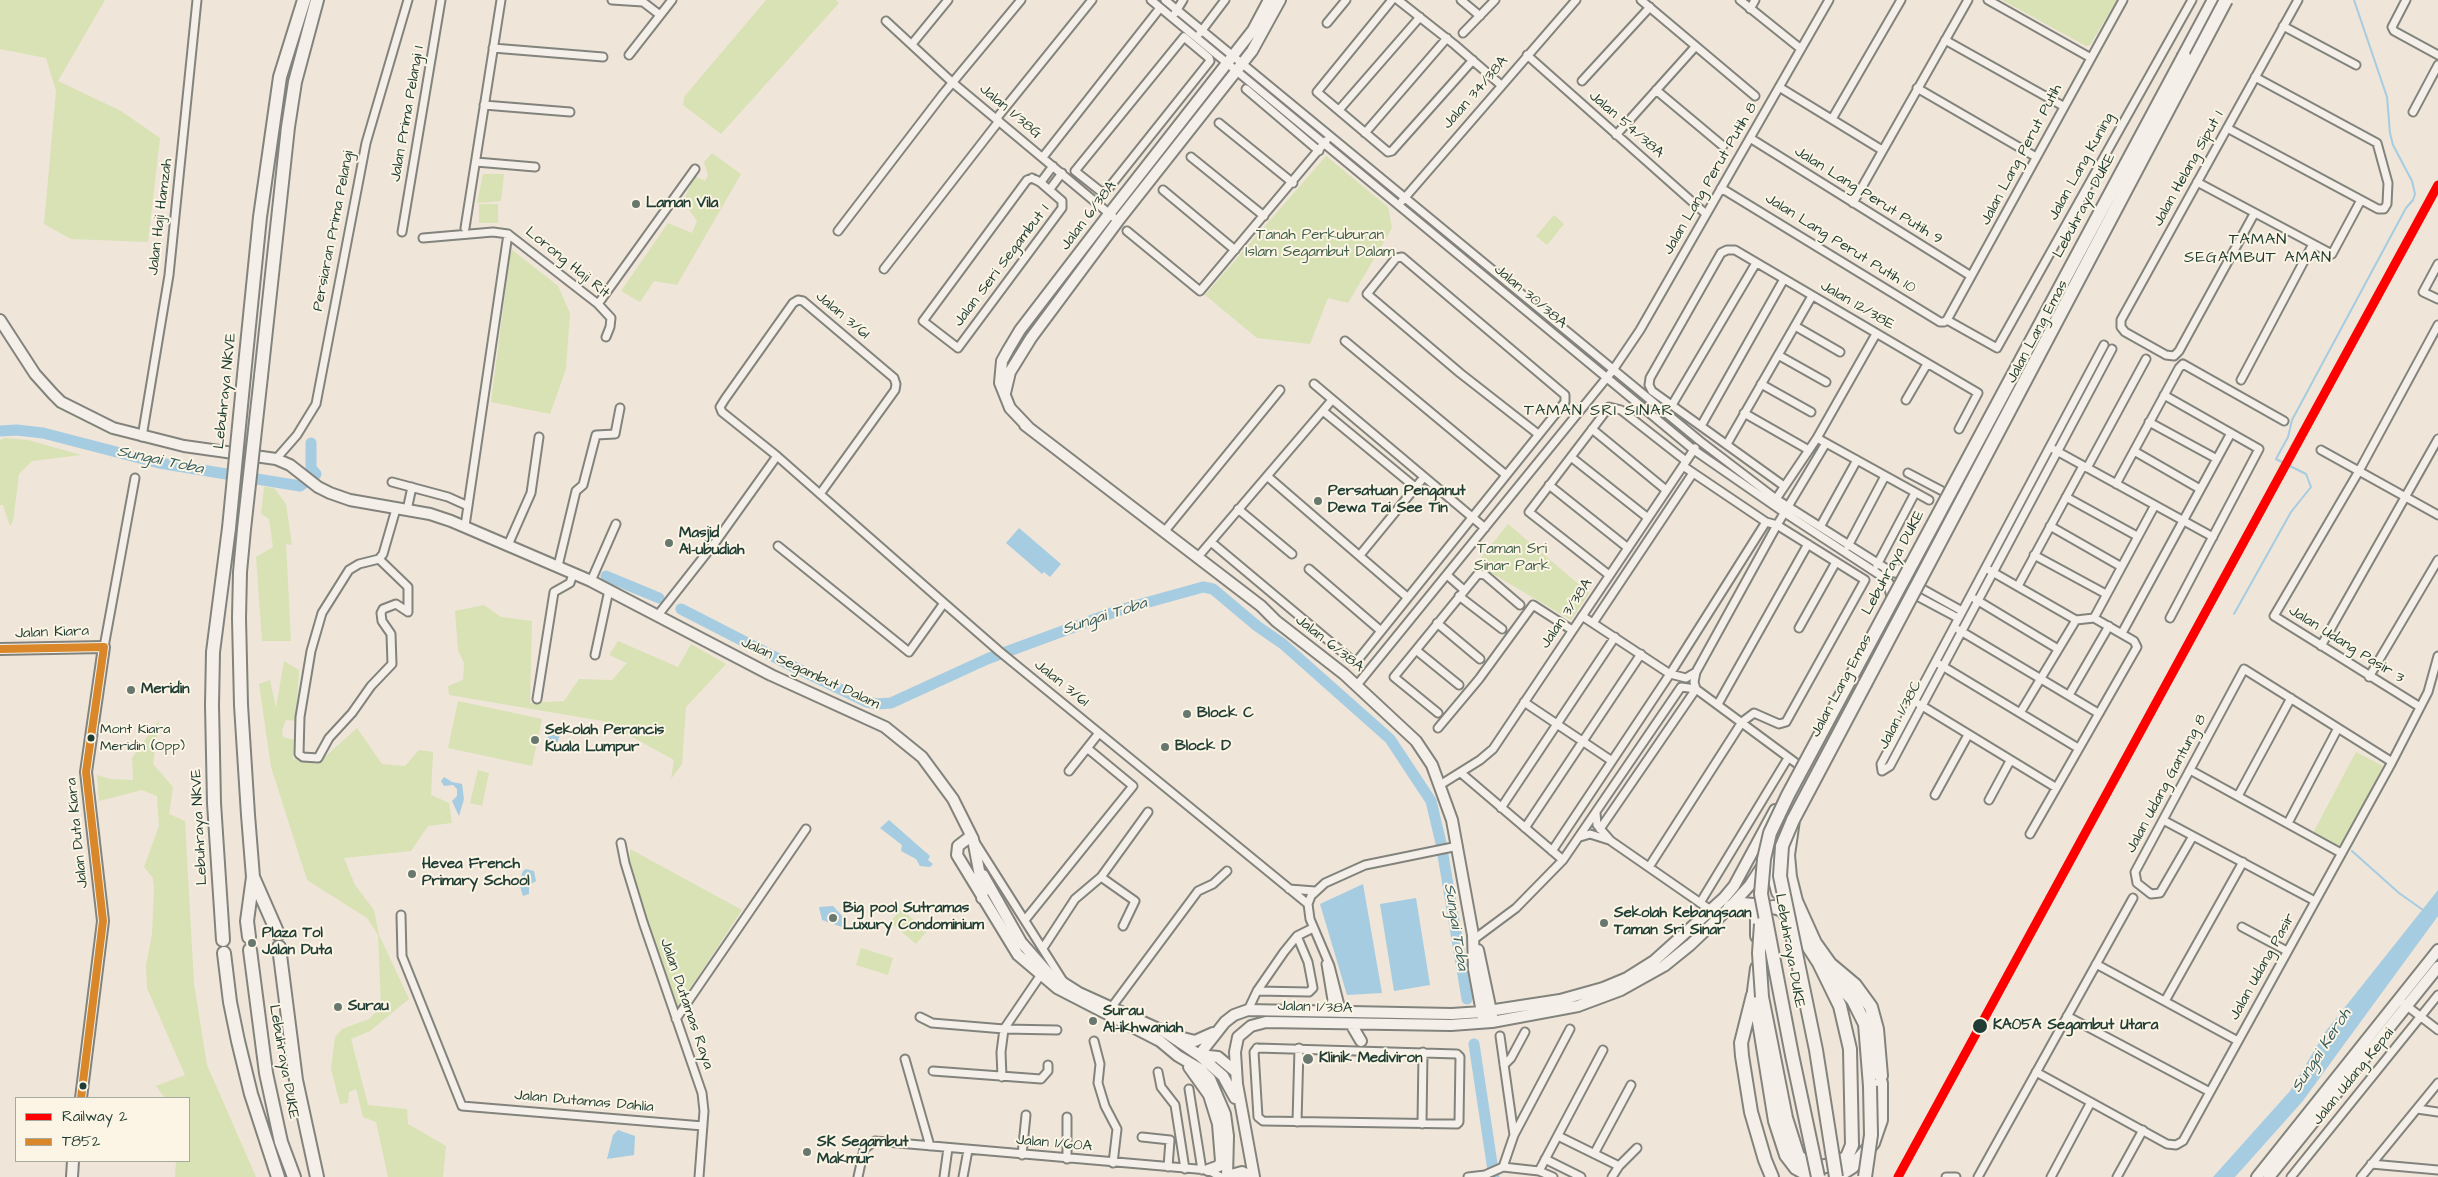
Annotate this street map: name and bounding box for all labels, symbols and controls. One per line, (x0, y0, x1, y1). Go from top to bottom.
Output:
street label: Jalan Prima Pelangi 1 (387, 45, 429, 183)
street label: Jalan 34/38A (1439, 53, 1513, 133)
street label: Jalan 1/38G (975, 81, 1045, 143)
street label: Jalan Lang Perut Putih (1977, 82, 2067, 228)
street label: Jalan 54/38A (1585, 87, 1667, 163)
street label: Jalan Lang Perut Putih 8 (1660, 100, 1762, 258)
street label: Jalan Helang Siput 1 (2150, 108, 2228, 230)
street label: Jalan Lang Kuning (2045, 110, 2119, 224)
street label: Jalan Lang Perut Putih 9 (1791, 143, 1945, 249)
street label: Persiaran Prima Pelangi (310, 149, 358, 313)
street label: Lebuhraya DUKE (2050, 151, 2120, 261)
street label: Jalan Haji Hamzah (145, 158, 177, 276)
street label: Jalan 6/38A (1057, 178, 1121, 254)
street label: Jalan Lang Perut Putih 10 (1761, 190, 1919, 298)
place label: Laman Vila (646, 195, 718, 213)
marker: Laman Vila (630, 198, 642, 210)
street label: Jalan Seri Segambut 1 (950, 201, 1054, 331)
street label: Lorong Haji Rit (521, 223, 613, 303)
park label: Tanah Perkuburan Islam Segambut Dalam (1245, 227, 1395, 262)
district label: TAMAN SEGAMBUT AMAN (2182, 231, 2334, 269)
street label: Jalan 30/38A (1490, 261, 1570, 333)
street label: Jalan Lang Emas (2003, 277, 2073, 387)
street label: Jalan 12/38E (1817, 278, 1897, 334)
street label: Jalan 3/61 (811, 288, 873, 344)
street label: Lebuhraya NKVE (211, 332, 241, 450)
district label: TAMAN SRI SINAR (1522, 402, 1676, 422)
water label: Sungai Toba (115, 442, 205, 480)
place label: Persatuan Penganut Dewa Tai See Tin (1328, 483, 1466, 518)
marker: Persatuan Penganut Dewa Tai See Tin (1312, 495, 1324, 507)
street label: Lebuhraya DUKE (1859, 508, 1929, 618)
place label: Masjid Al-ubudiah (679, 525, 744, 560)
marker: Masjid Al-ubudiah (663, 537, 675, 549)
park label: Taman Sri Sinar Park (1474, 541, 1550, 576)
street label: Jalan 3/38A (1537, 576, 1597, 652)
water label: Sungai Toba (1060, 594, 1150, 640)
street label: Jalan Udang Pasir 3 (2285, 602, 2407, 688)
street label: Jalan 6/38A (1291, 612, 1367, 676)
street label: Jalan Kiara (15, 623, 89, 643)
street label: Jalan Lang Emas (1807, 631, 1877, 741)
street label: Jalan Segambut Dalam (738, 634, 882, 714)
street label: Jalan 3/61 (1030, 657, 1092, 711)
street label: Jalan 1/38C (1875, 677, 1927, 753)
place label: Meridin (141, 681, 190, 699)
marker: Meridin (125, 684, 137, 696)
place label: Block C (1197, 705, 1254, 723)
marker: Block C (1181, 708, 1193, 720)
street label: Jalan Udang Gantung 8 (2123, 712, 2211, 856)
place label: Mont Kiara Meridin (Opp) (100, 722, 185, 754)
place label: Sekolah Perancis Kuala Lumpur (545, 722, 664, 757)
marker: Mont Kiara Meridin (Opp) (86, 733, 96, 743)
marker: Sekolah Perancis Kuala Lumpur (529, 734, 541, 746)
place label: Block D (1175, 738, 1231, 756)
marker: Block D (1159, 741, 1171, 753)
street label: Lebuhraya NKVE (188, 768, 212, 886)
street label: Jalan Duta Kiara (63, 777, 93, 889)
place label: Hevea French Primary School (422, 856, 530, 891)
marker: Hevea French Primary School (406, 868, 418, 880)
water label: Sungai Toba (1439, 882, 1471, 972)
street label: Lebuhraya DUKE (1770, 892, 1808, 1010)
place label: Big pool Sutramas Luxury Condominium (843, 900, 984, 935)
place label: Sekolah Kebangsaan Taman Sri Sinar (1614, 905, 1752, 940)
street label: Jalan Udang Pasir (2226, 910, 2300, 1024)
marker: Big pool Sutramas Luxury Condominium (827, 912, 839, 924)
marker: Sekolah Kebangsaan Taman Sri Sinar (1598, 917, 1610, 929)
place label: Plaza Tol Jalan Duta (262, 925, 332, 960)
street label: Jalan Dutamas Raya (655, 936, 717, 1072)
marker: Plaza Tol Jalan Duta (246, 937, 258, 949)
place label: Surau (348, 998, 389, 1016)
street label: Jalan 1/38A (1277, 998, 1353, 1018)
marker: Surau (332, 1001, 344, 1013)
street label: Lebuhraya DUKE (264, 1003, 302, 1121)
place label: Surau Al-ikhwaniah (1103, 1003, 1183, 1038)
water label: Sungai Keroh (2288, 1006, 2356, 1096)
marker: Surau Al-ikhwaniah (1087, 1015, 1099, 1027)
marker: KA05A Segambut Utara (1971, 1017, 1989, 1035)
place label: KA05A Segambut Utara (1993, 1017, 2158, 1035)
street label: Jalan Udang Kepai (2309, 1025, 2399, 1129)
place label: Klinik Mediviron (1319, 1050, 1422, 1068)
marker: Klinik Mediviron (1301, 1052, 1315, 1066)
unlabelled marker (78, 1081, 88, 1091)
street label: Jalan Dutamas Dahlia (513, 1087, 655, 1117)
legend (15, 1097, 190, 1162)
text: Railway 2 (62, 1106, 128, 1127)
text: T852 (62, 1131, 100, 1152)
street label: Jalan 1/60A (1015, 1132, 1093, 1156)
place label: SK Segambut Makmur (817, 1134, 909, 1169)
marker: SK Segambut Makmur (801, 1146, 813, 1158)

